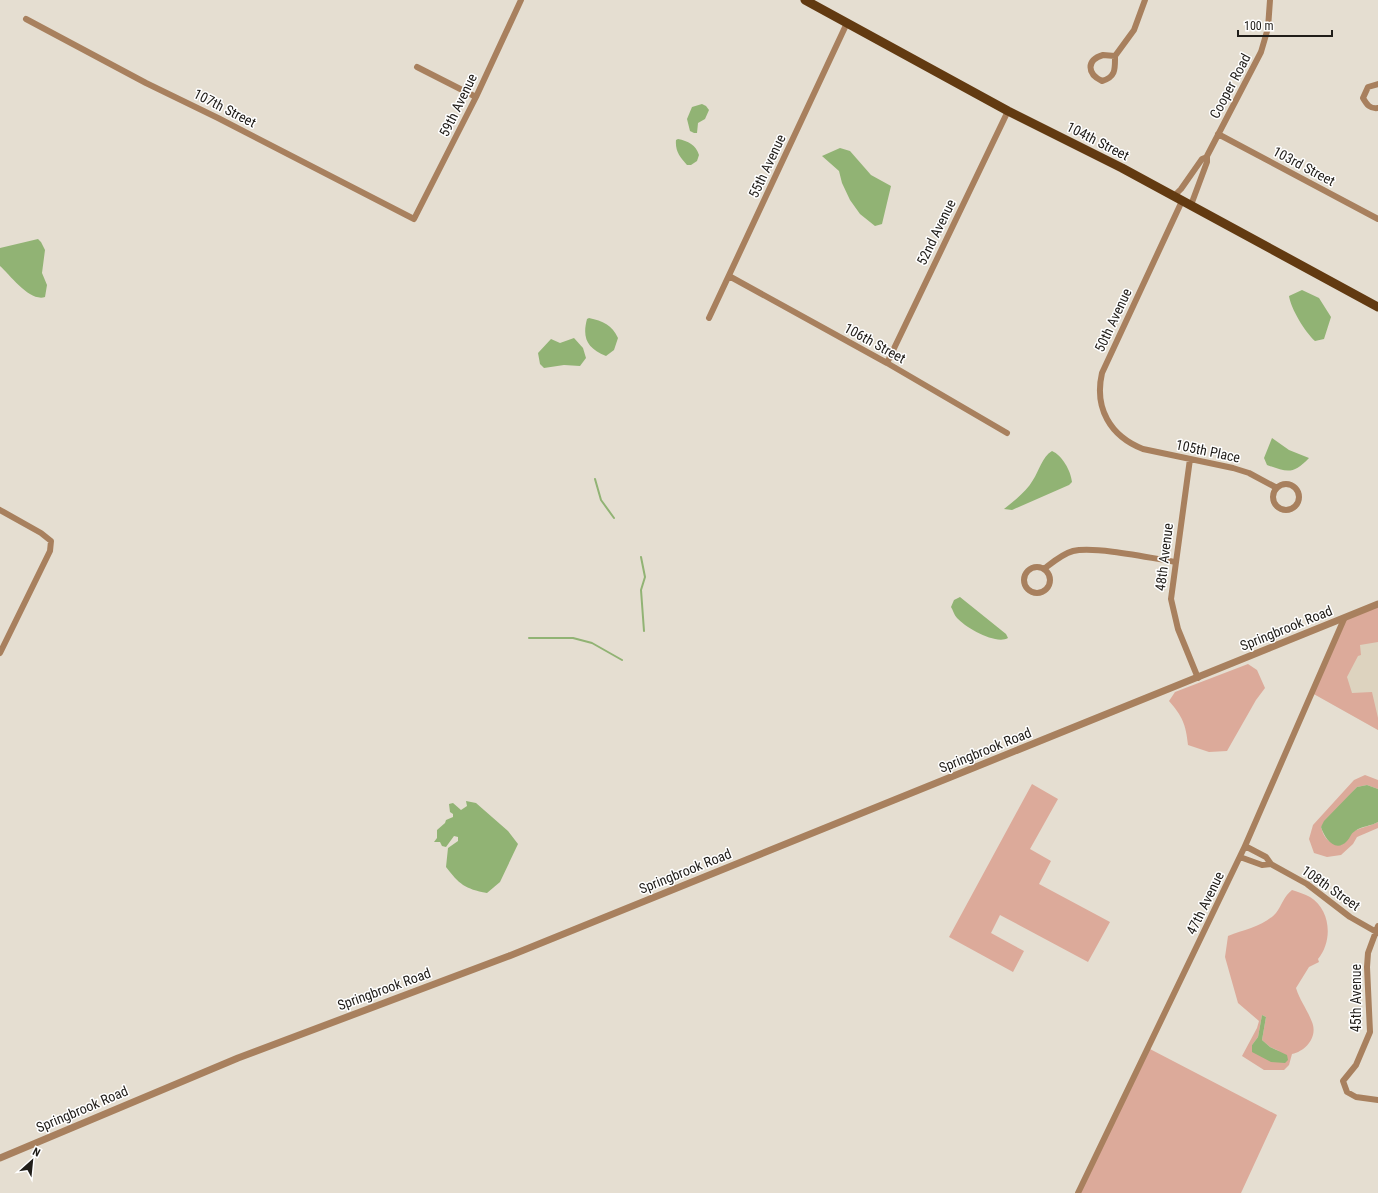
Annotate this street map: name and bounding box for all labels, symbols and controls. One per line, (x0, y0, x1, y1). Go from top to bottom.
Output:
scale bar (1238, 12, 1332, 38)
text: 100 m (1244, 19, 1274, 33)
street label: Cooper Road (1206, 51, 1254, 121)
street label: 59th Avenue (436, 70, 480, 139)
street label: 107th Street (191, 86, 259, 130)
street label: 104th Street (1064, 119, 1132, 163)
street label: 55th Avenue (745, 131, 789, 200)
street label: 103rd Street (1270, 143, 1338, 189)
street label: 52nd Avenue (913, 196, 959, 267)
street label: 50th Avenue (1091, 285, 1135, 354)
street label: 106th Street (842, 320, 908, 366)
street label: 105th Place (1174, 436, 1242, 466)
street label: 48th Avenue (1152, 522, 1176, 592)
street label: Springbrook Road (1238, 602, 1334, 654)
street label: Springbrook Road (937, 724, 1033, 776)
street label: Springbrook Road (637, 845, 733, 897)
street label: 108th Street (1299, 862, 1363, 914)
street label: 47th Avenue (1183, 868, 1227, 937)
street label: 45th Avenue (1348, 963, 1364, 1032)
street label: Springbrook Road (335, 965, 433, 1013)
street label: Springbrook Road (34, 1082, 130, 1136)
north arrow (12, 1141, 52, 1181)
text: N (30, 1145, 42, 1160)

